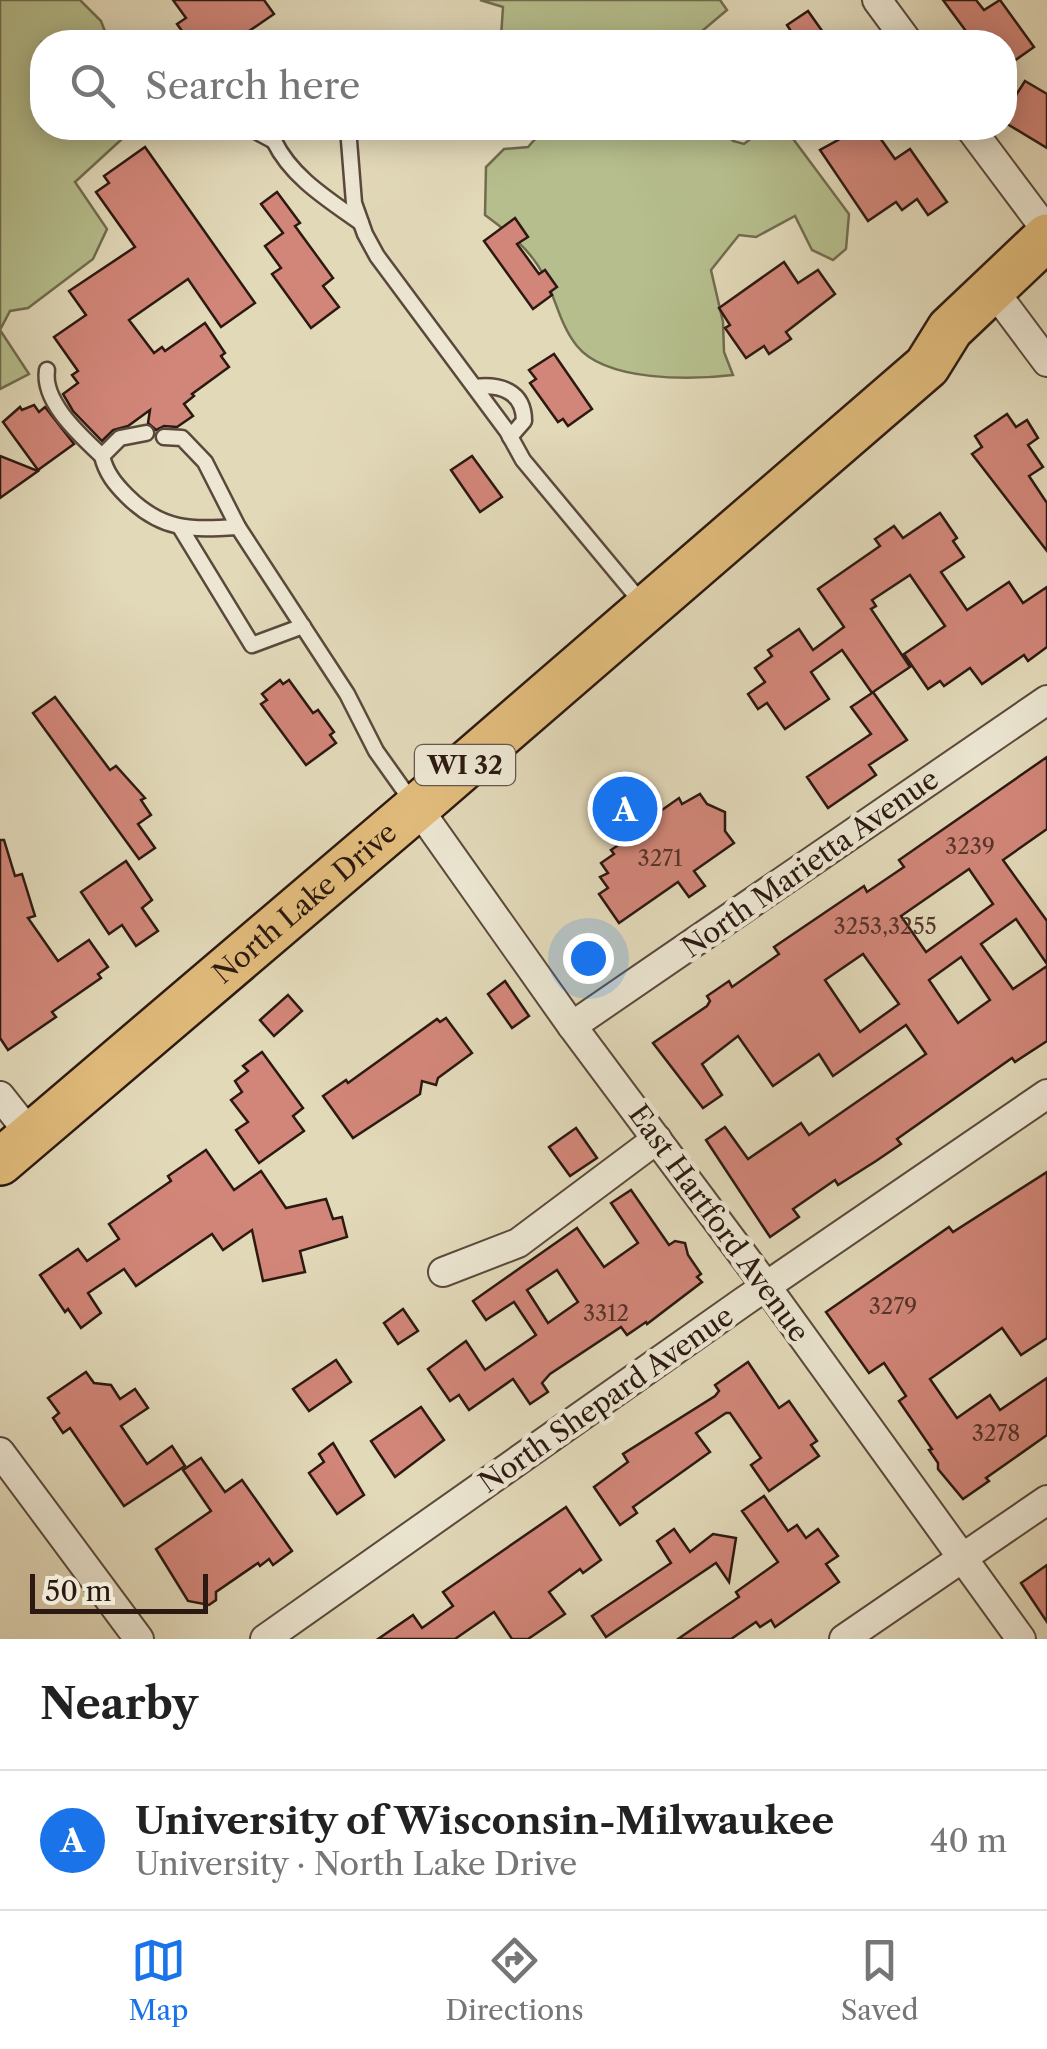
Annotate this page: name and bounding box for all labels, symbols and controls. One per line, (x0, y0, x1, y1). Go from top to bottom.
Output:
search box (30, 30, 1017, 140)
icon: search (65, 58, 120, 113)
text: Search here (145, 62, 360, 109)
road number: WI 32 (415, 745, 515, 785)
street label: North Marietta Avenue (675, 762, 945, 964)
pin: A (592, 772, 658, 846)
street label: North Lake Drive (206, 815, 403, 990)
house number: 3239 (945, 833, 995, 860)
house number: 3271 (638, 845, 682, 872)
house number: 3253,3255 (833, 913, 937, 940)
your location (563, 933, 614, 984)
street label: East Hartford Avenue (622, 1098, 816, 1348)
house number: 3279 (869, 1293, 917, 1320)
street label: North Shepard Avenue (472, 1298, 740, 1500)
house number: 3312 (583, 1300, 629, 1327)
house number: 3278 (972, 1420, 1020, 1447)
scale bar (30, 1569, 208, 1614)
text: 50 m (45, 1574, 112, 1608)
text: Nearby (40, 1678, 198, 1730)
text: University of Wisconsin-Milwaukee (135, 1797, 834, 1844)
text: A (60, 1821, 85, 1860)
text: 40 m (930, 1821, 1007, 1860)
text: University · North Lake Drive (135, 1844, 577, 1883)
tab: Map (128, 1933, 189, 2027)
tab: Directions (445, 1933, 584, 2027)
tab: Saved (841, 1933, 919, 2027)

